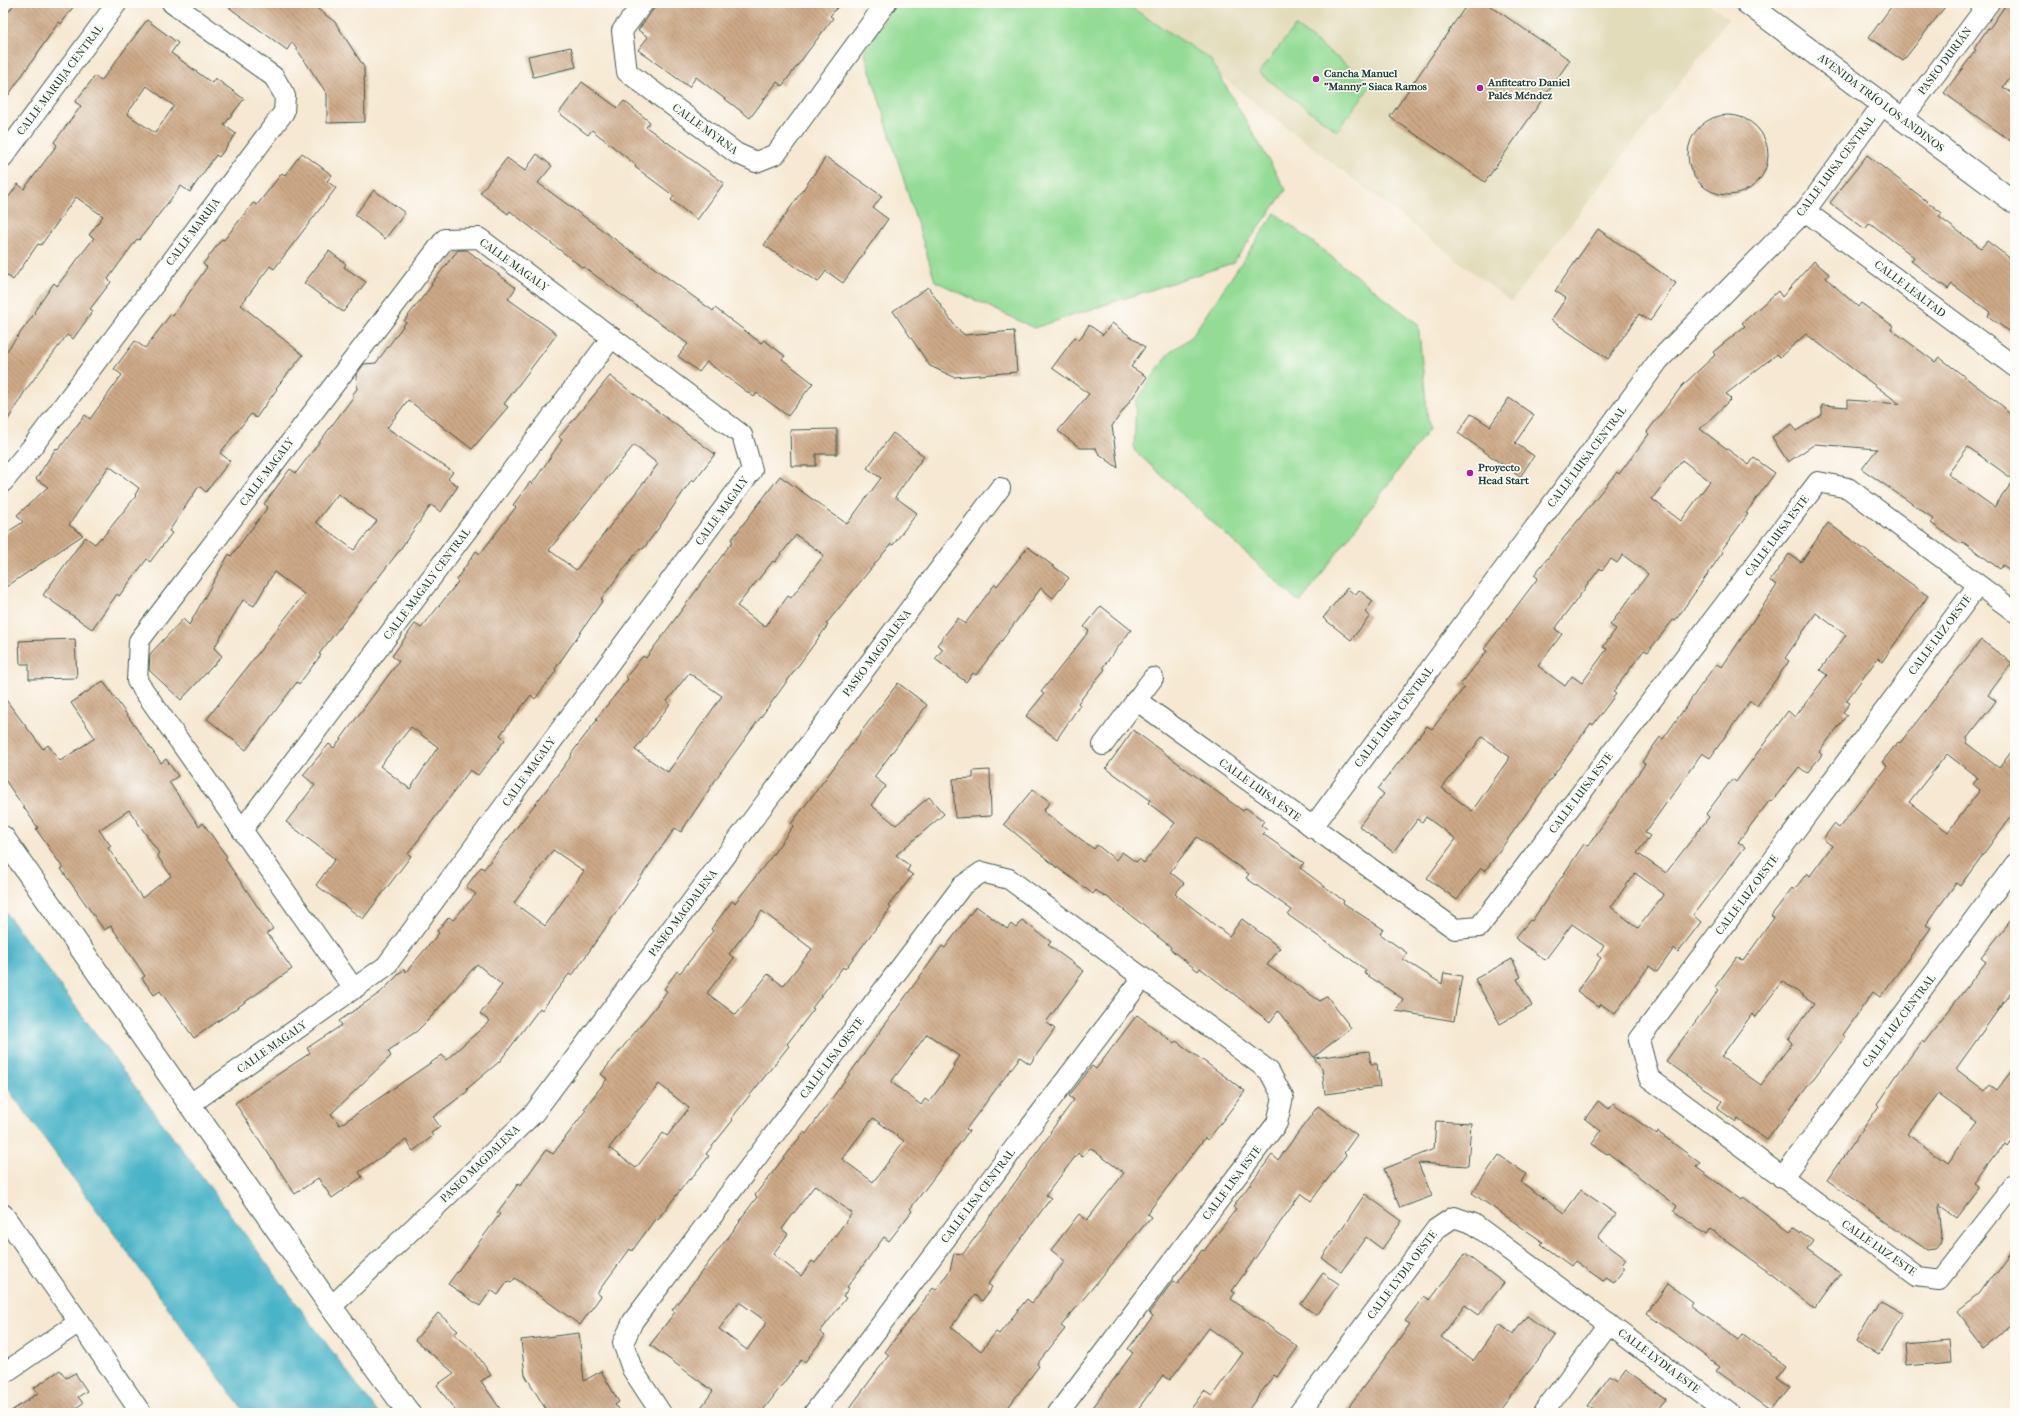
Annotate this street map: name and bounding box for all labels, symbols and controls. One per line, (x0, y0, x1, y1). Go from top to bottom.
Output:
street label: CALLE MARUJA CENTRAL (14, 22, 106, 138)
street label: PASEO DURIÁN (1915, 24, 1975, 97)
street label: AVENIDA TRÍO LOS ANDINOS (1814, 50, 1947, 155)
place label: Cancha Manuel "Manny" Siaca Ramos (1324, 67, 1427, 93)
marker: Cancha Manuel "Manny" Siaca Ramos (1311, 74, 1321, 84)
place label: Anfiteatro Daniel Palés Méndez (1487, 76, 1571, 102)
marker: Anfiteatro Daniel Palés Méndez (1475, 83, 1485, 93)
street label: CALLE MYRNA (670, 101, 741, 158)
street label: CALLE LUISA CENTRAL (1794, 113, 1878, 219)
street label: CALLE MARUJA (163, 195, 223, 268)
street label: CALLE MAGALY (477, 236, 552, 295)
street label: CALLE LEALTAD (1872, 258, 1948, 320)
street label: CALLE LUISA CENTRAL (1545, 404, 1629, 510)
street label: CALLE MAGALY (237, 435, 297, 509)
place label: Proyecto Head Start (1478, 461, 1530, 487)
marker: Proyecto Head Start (1465, 468, 1475, 478)
street label: CALLE MAGALY (693, 473, 752, 548)
street label: CALLE LUISA ESTE (1742, 493, 1812, 579)
street label: CALLE MAGALY CENTRAL (381, 525, 473, 642)
street label: CALLE LUZ OESTE (1906, 592, 1974, 678)
street label: PASEO MAGDALENA (840, 606, 914, 699)
street label: CALLE LUISA CENTRAL (1352, 664, 1436, 770)
street label: CALLE MAGALY (500, 734, 559, 809)
street label: CALLE LUISA ESTE (1546, 750, 1616, 836)
street label: CALLE LUISA ESTE (1217, 756, 1304, 824)
street label: CALLE LUZ OESTE (1713, 852, 1781, 938)
street label: PASEO MAGDALENA (646, 866, 720, 959)
street label: CALLE LUZ CENTRAL (1860, 972, 1938, 1070)
street label: CALLE LISA OESTE (797, 1015, 867, 1101)
street label: CALLE MAGALY (235, 1018, 310, 1076)
street label: PASEO MAGDALENA (438, 1122, 523, 1205)
street label: CALLE LISA ESTE (1200, 1143, 1264, 1223)
street label: CALLE LISA CENTRAL (938, 1146, 1018, 1246)
street label: CALLE LUZ ESTE (1839, 1217, 1919, 1279)
street label: CALLE LYDIA OESTE (1364, 1228, 1440, 1322)
street label: CALLE LYDIA ESTE (1615, 1326, 1703, 1396)

